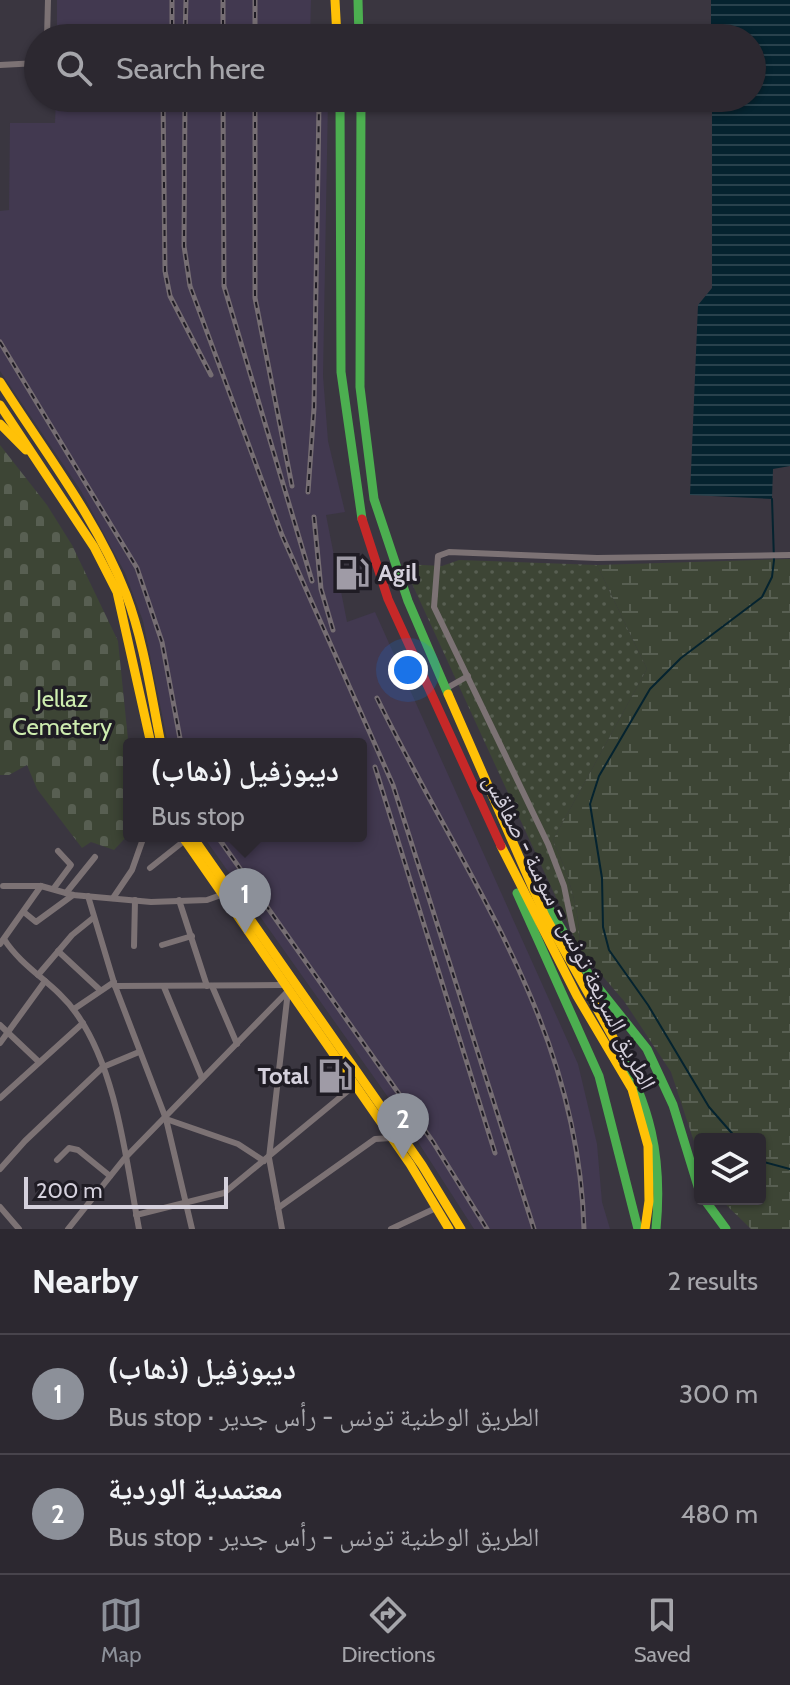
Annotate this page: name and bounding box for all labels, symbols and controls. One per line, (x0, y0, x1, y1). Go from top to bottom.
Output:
search box (24, 24, 766, 112)
icon: search (52, 46, 96, 90)
text: Search here (116, 50, 265, 87)
fuel station icon: Agil (333, 554, 371, 592)
place label: Agil (378, 558, 417, 587)
your location (388, 650, 428, 690)
park label: Jellaz Cemetery (12, 684, 112, 741)
popup (123, 738, 367, 842)
text: ديبوزفيل (ذهاب) (151, 752, 339, 789)
street label: الطريق السريعة تونس - سوسة - صفاقس (478, 769, 663, 1094)
text: Bus stop (151, 800, 245, 832)
pin: 1 (219, 868, 271, 934)
fuel station icon: Total (316, 1057, 354, 1095)
place label: Total (257, 1061, 309, 1090)
pin: 2 (377, 1093, 429, 1159)
map controls (694, 1133, 766, 1205)
button: layers (694, 1133, 766, 1205)
scale bar (24, 1173, 228, 1209)
text: 200 m (36, 1177, 102, 1204)
text: Nearby (32, 1260, 139, 1302)
text: 2 results (667, 1265, 758, 1297)
text: ديبوزفيل (ذهاب) (108, 1350, 296, 1387)
text: 1 (53, 1378, 63, 1410)
text: 300 m (679, 1378, 758, 1410)
text: Bus stop · الطريق الوطنية تونس - رأس جدير (108, 1401, 539, 1433)
text: معتمدية الوردية (108, 1470, 283, 1507)
text: 2 (51, 1498, 65, 1530)
text: 480 m (680, 1498, 758, 1530)
text: Bus stop · الطريق الوطنية تونس - رأس جدير (108, 1521, 539, 1553)
tab: Map (99, 1593, 143, 1668)
tab: Directions (341, 1593, 435, 1668)
tab: Saved (634, 1593, 691, 1668)

